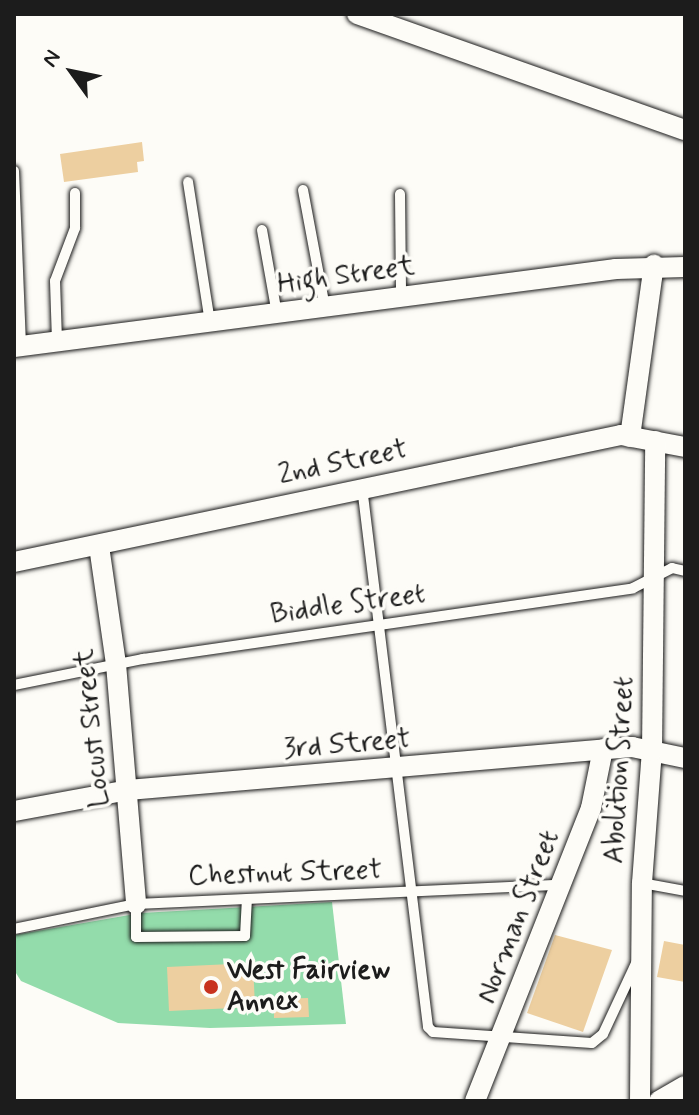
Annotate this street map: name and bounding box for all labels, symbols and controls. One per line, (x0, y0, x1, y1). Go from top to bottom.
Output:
north arrow (32, 32, 112, 112)
text: N (36, 45, 68, 73)
street label: High Street (275, 250, 417, 302)
street label: 2nd Street (276, 433, 410, 493)
street label: Biddle Street (266, 577, 430, 633)
street label: Locust Street (68, 647, 118, 809)
street label: Abolition Street (598, 673, 642, 867)
street label: 3rd Street (283, 723, 411, 767)
street label: Norman Street (470, 824, 568, 1010)
street label: Chestnut Street (188, 854, 382, 894)
place label: West Fairview Annex (227, 954, 390, 1020)
marker: West Fairview Annex (202, 978, 220, 996)

